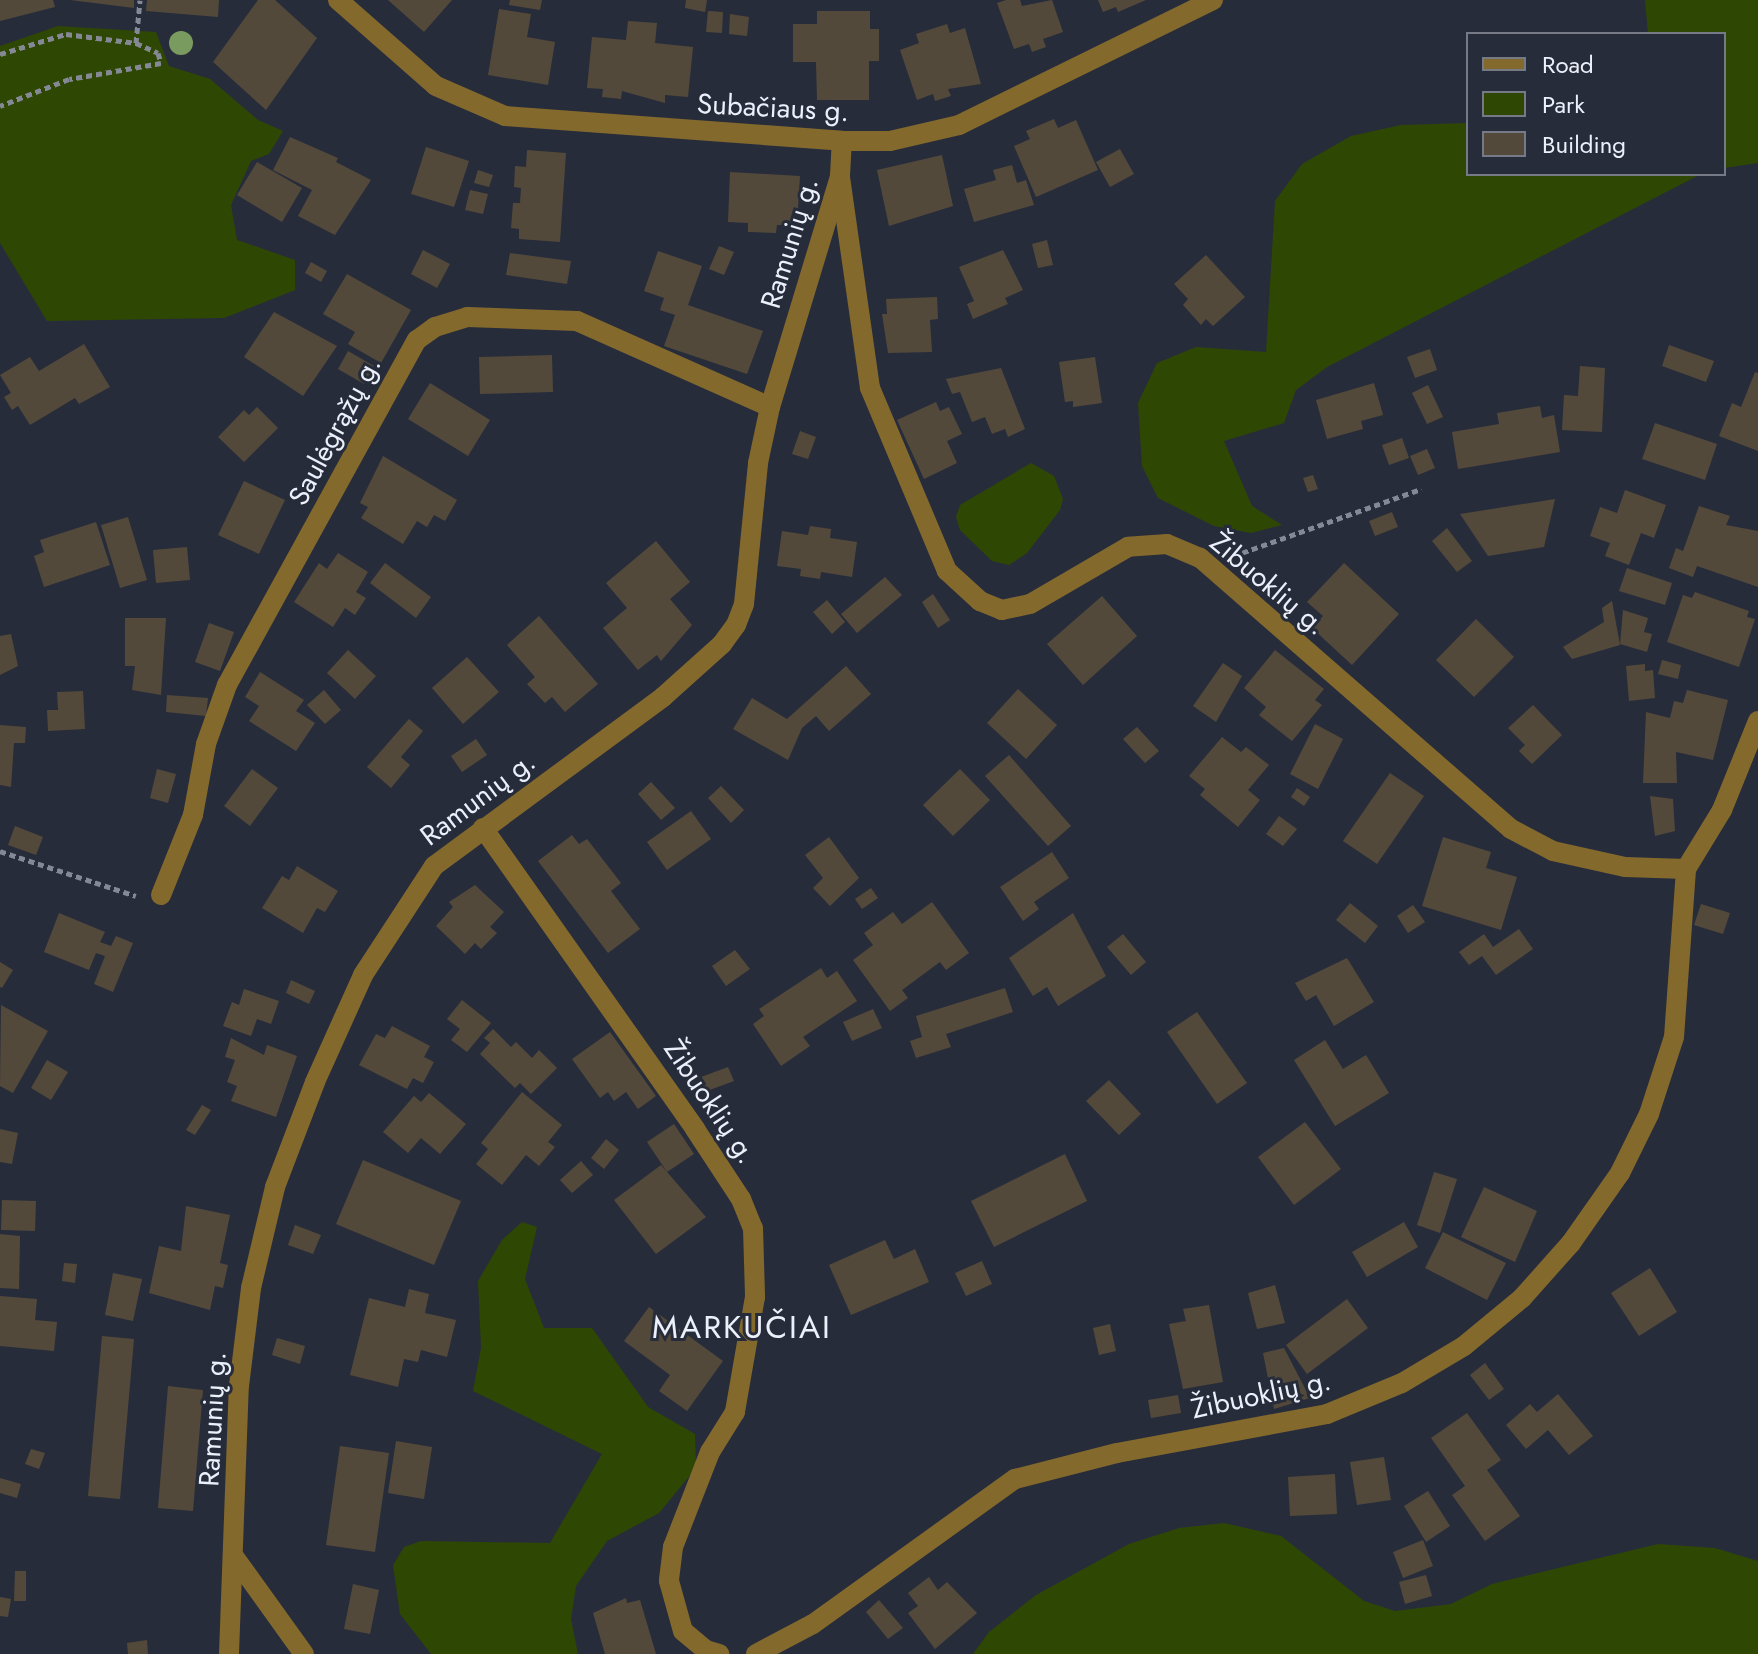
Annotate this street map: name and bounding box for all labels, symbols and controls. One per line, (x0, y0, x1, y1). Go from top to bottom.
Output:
legend (1466, 32, 1726, 176)
text: Road (1542, 47, 1594, 82)
street label: Subačiaus g. (696, 87, 850, 129)
text: Park (1542, 87, 1585, 122)
text: Building (1542, 127, 1626, 162)
street label: Ramunių g. (754, 173, 826, 313)
street label: Saulėgrąžų g. (282, 351, 388, 511)
street label: Žibuoklių g. (1203, 525, 1333, 643)
street label: Ramunių g. (414, 745, 542, 853)
street label: Žibuoklių g. (656, 1034, 764, 1170)
district label: MARKUČIAI (652, 1308, 832, 1346)
street label: Ramunių g. (193, 1351, 233, 1487)
street label: Žibuoklių g. (1188, 1364, 1334, 1426)

